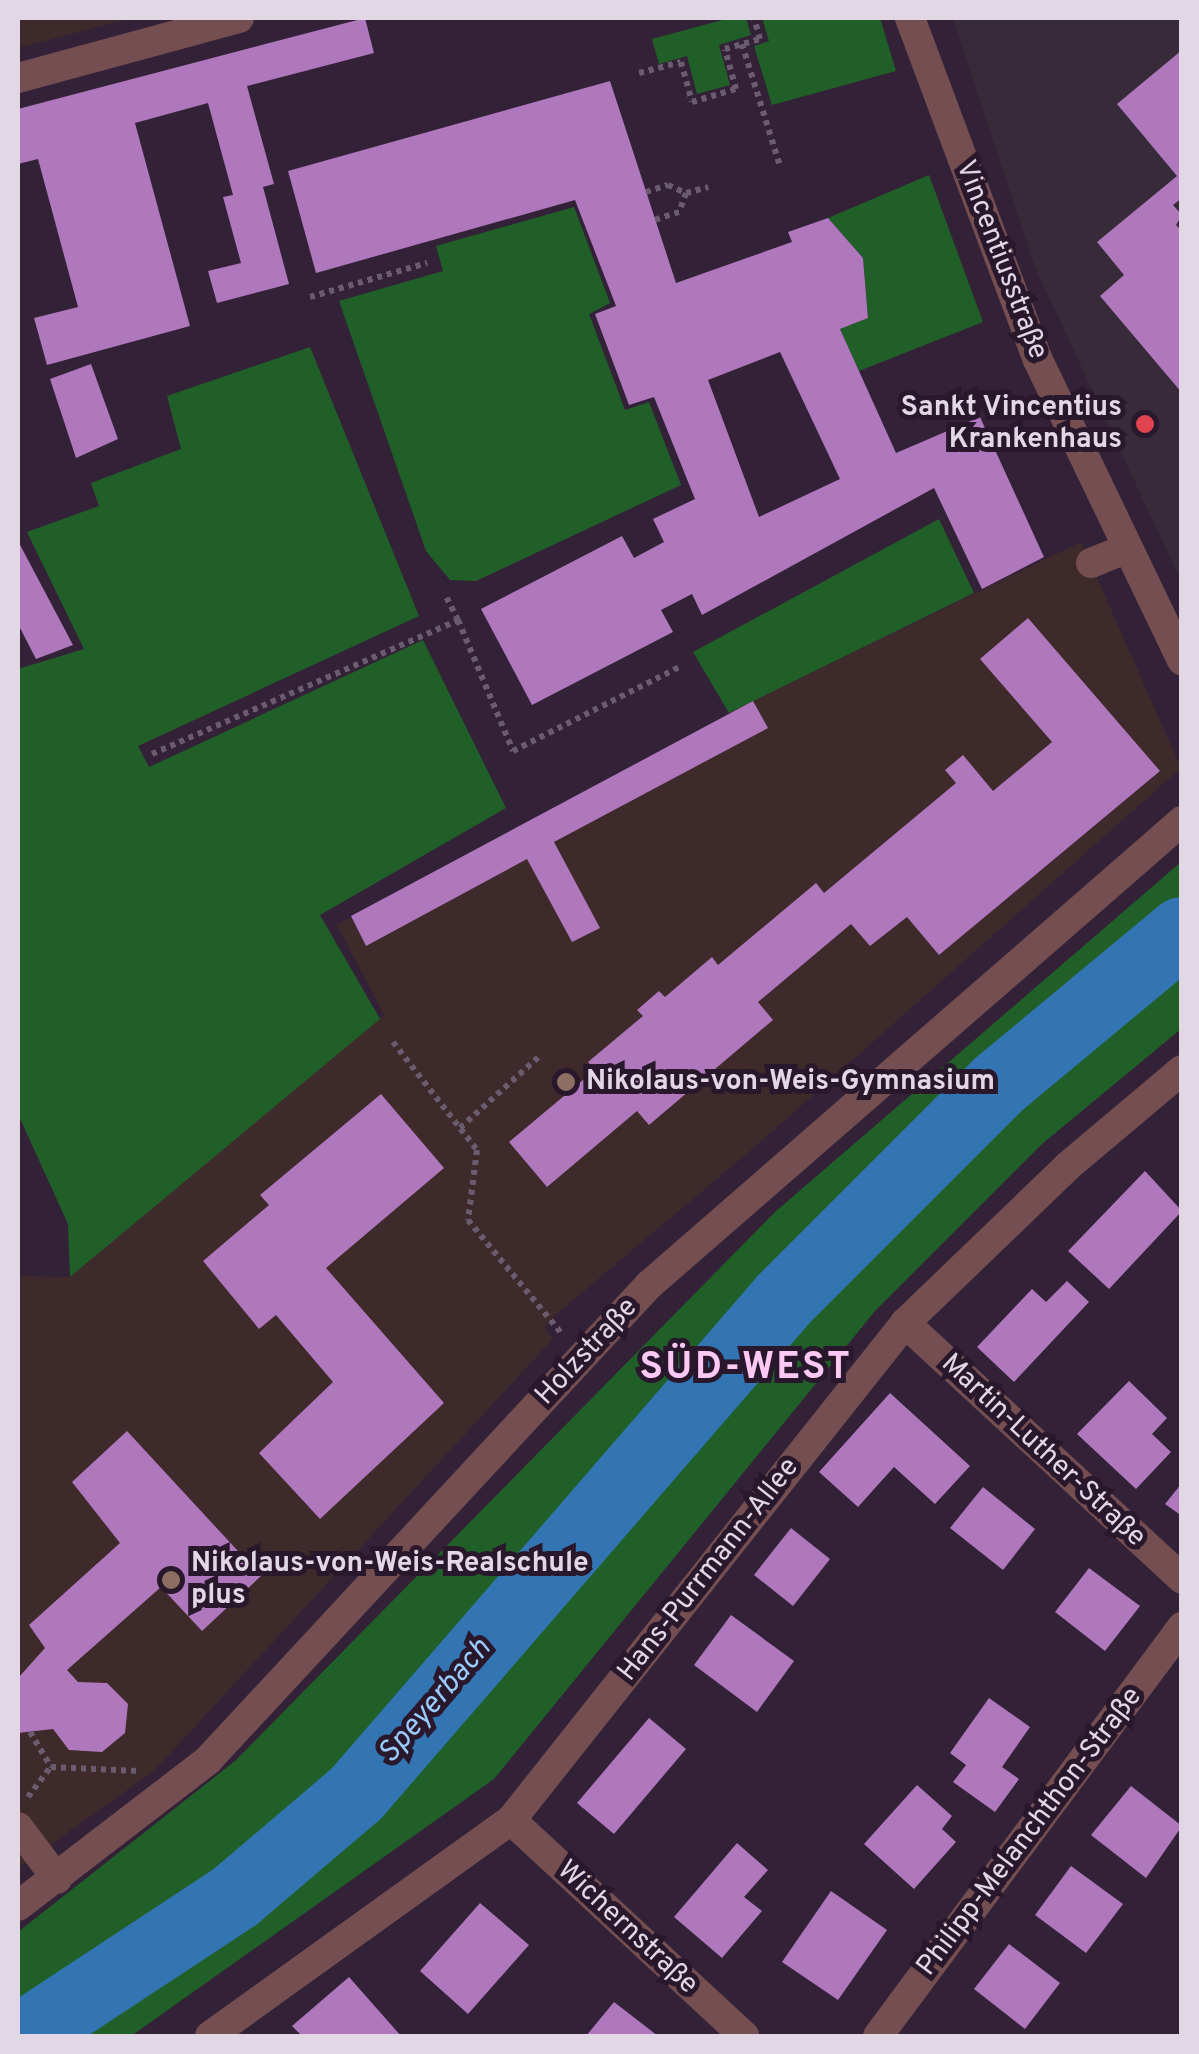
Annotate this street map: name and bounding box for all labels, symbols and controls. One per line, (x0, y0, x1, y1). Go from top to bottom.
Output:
street label: Vincentiusstraße (948, 156, 1054, 364)
place label: Sankt Vincentius Krankenhaus (900, 391, 1122, 457)
marker: Sankt Vincentius Krankenhaus (1132, 411, 1158, 437)
place label: Nikolaus-von-Weis-Gymnasium (586, 1065, 995, 1099)
marker: Nikolaus-von-Weis-Gymnasium (555, 1071, 577, 1093)
street label: Holzstraße (529, 1291, 645, 1413)
district label: SÜD-WEST (640, 1346, 852, 1392)
street label: Martin-Luther-Straße (934, 1348, 1152, 1554)
street label: Hans-Purrmann-Allee (611, 1452, 807, 1688)
place label: Nikolaus-von-Weis-Realschule plus (191, 1547, 589, 1613)
marker: Nikolaus-von-Weis-Realschule plus (160, 1569, 182, 1591)
water label: Speyerbach (372, 1632, 500, 1772)
street label: Philipp-Melanchthon-Straße (910, 1681, 1150, 1983)
street label: Wichernstraße (550, 1854, 704, 2002)

